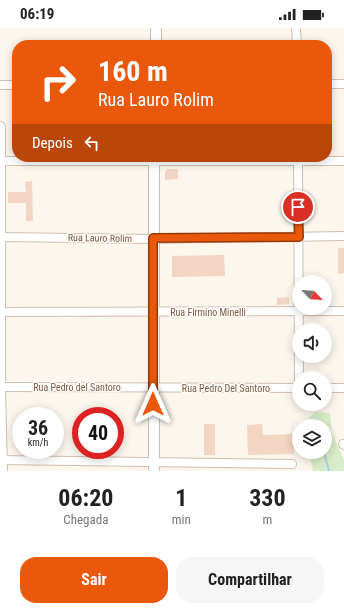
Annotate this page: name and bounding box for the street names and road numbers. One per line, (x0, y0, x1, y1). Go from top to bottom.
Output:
street label: Rua Lauro Rolim (68, 232, 132, 244)
street label: Rua Firmino Minelli (170, 307, 246, 318)
street label: Rua Pedro del Santoro (33, 382, 121, 393)
street label: Rua Pedro Del Santoro (182, 383, 270, 394)

